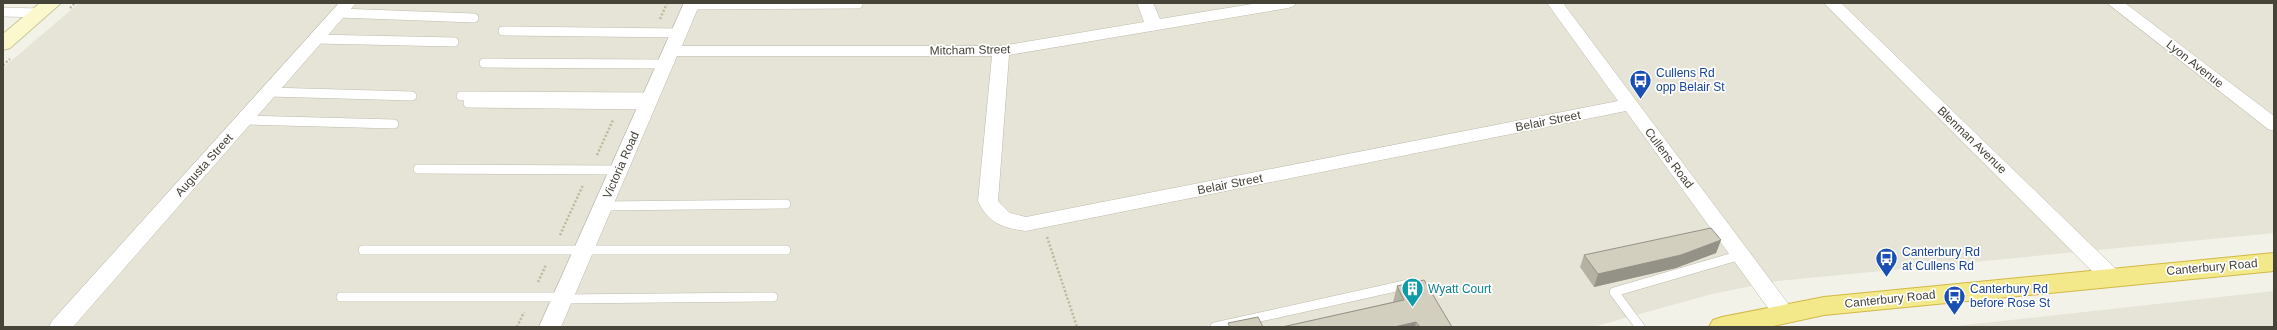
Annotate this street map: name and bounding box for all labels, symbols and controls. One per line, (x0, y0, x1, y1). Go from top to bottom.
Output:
street label: Lyon Avenue (2164, 37, 2227, 91)
street label: Mitcham Street (930, 42, 1011, 58)
place label: Cullens Rd opp Belair St (1656, 66, 1725, 94)
bus stop icon: Cullens Rd opp Belair St (1627, 67, 1653, 100)
street label: Blenman Avenue (1935, 104, 2010, 177)
street label: Belair Street (1514, 108, 1582, 134)
street label: Cullens Road (1642, 125, 1696, 191)
street label: Victoria Road (600, 129, 642, 201)
street label: Augusta Street (172, 130, 236, 199)
street label: Belair Street (1196, 171, 1264, 197)
place label: Canterbury Rd at Cullens Rd (1902, 245, 1980, 273)
bus stop icon: Canterbury Rd at Cullens Rd (1874, 246, 1900, 279)
street label: Canterbury Road (2166, 256, 2258, 278)
building icon: Wyatt Court (1399, 276, 1425, 309)
place label: Wyatt Court (1428, 282, 1492, 296)
place label: Canterbury Rd before Rose St (1970, 282, 2051, 310)
bus stop icon: Canterbury Rd before Rose St (1942, 283, 1968, 316)
street label: Canterbury Road (1844, 287, 1936, 311)

